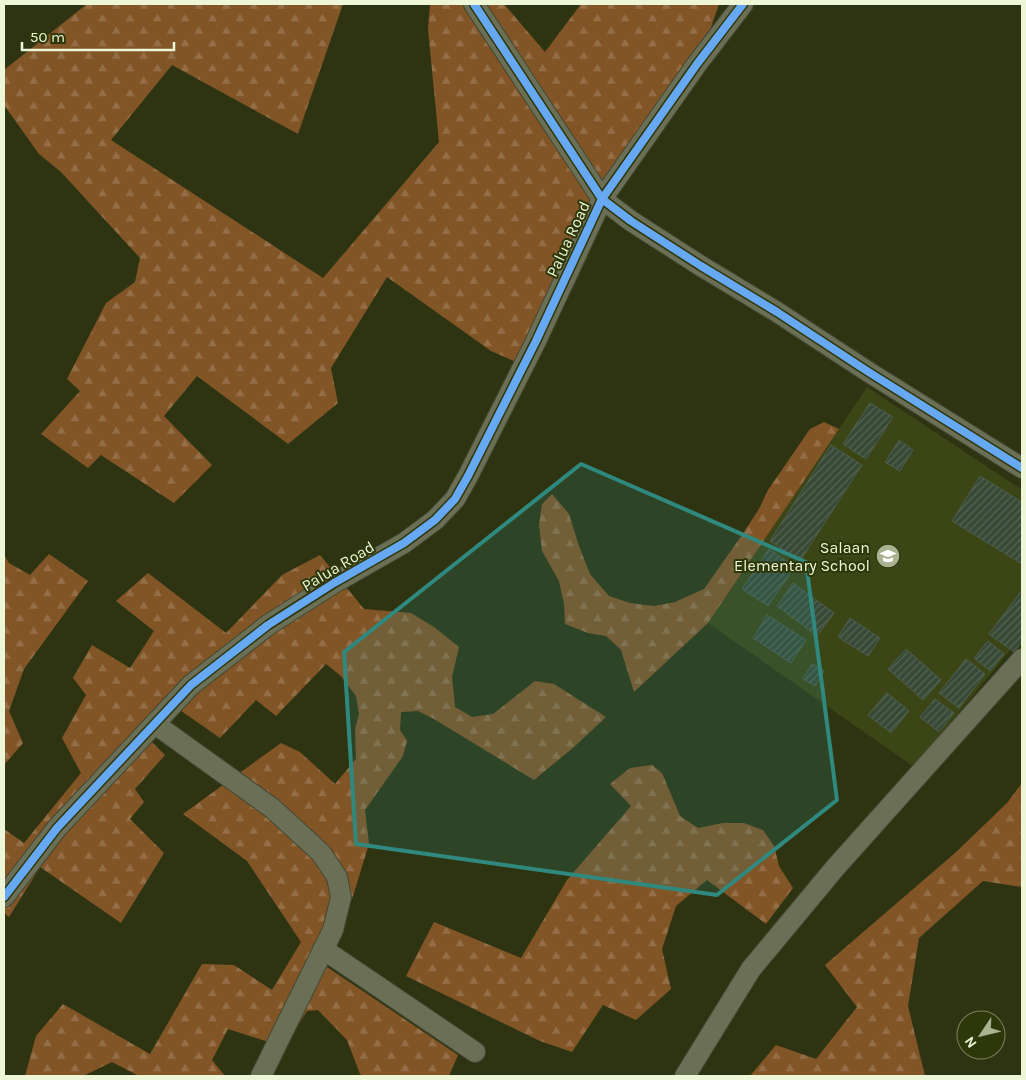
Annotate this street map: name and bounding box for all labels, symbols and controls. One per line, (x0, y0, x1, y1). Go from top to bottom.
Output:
scale bar (22, 20, 175, 52)
text: 50 m (30, 28, 65, 46)
street label: Palua Road (542, 198, 594, 280)
street label: Palua Road (298, 537, 378, 595)
place label: Salaan Elementary School (734, 538, 870, 575)
school or university icon: Salaan Elementary School (875, 543, 901, 569)
north arrow (956, 1010, 1006, 1060)
text: N (961, 1033, 981, 1051)

